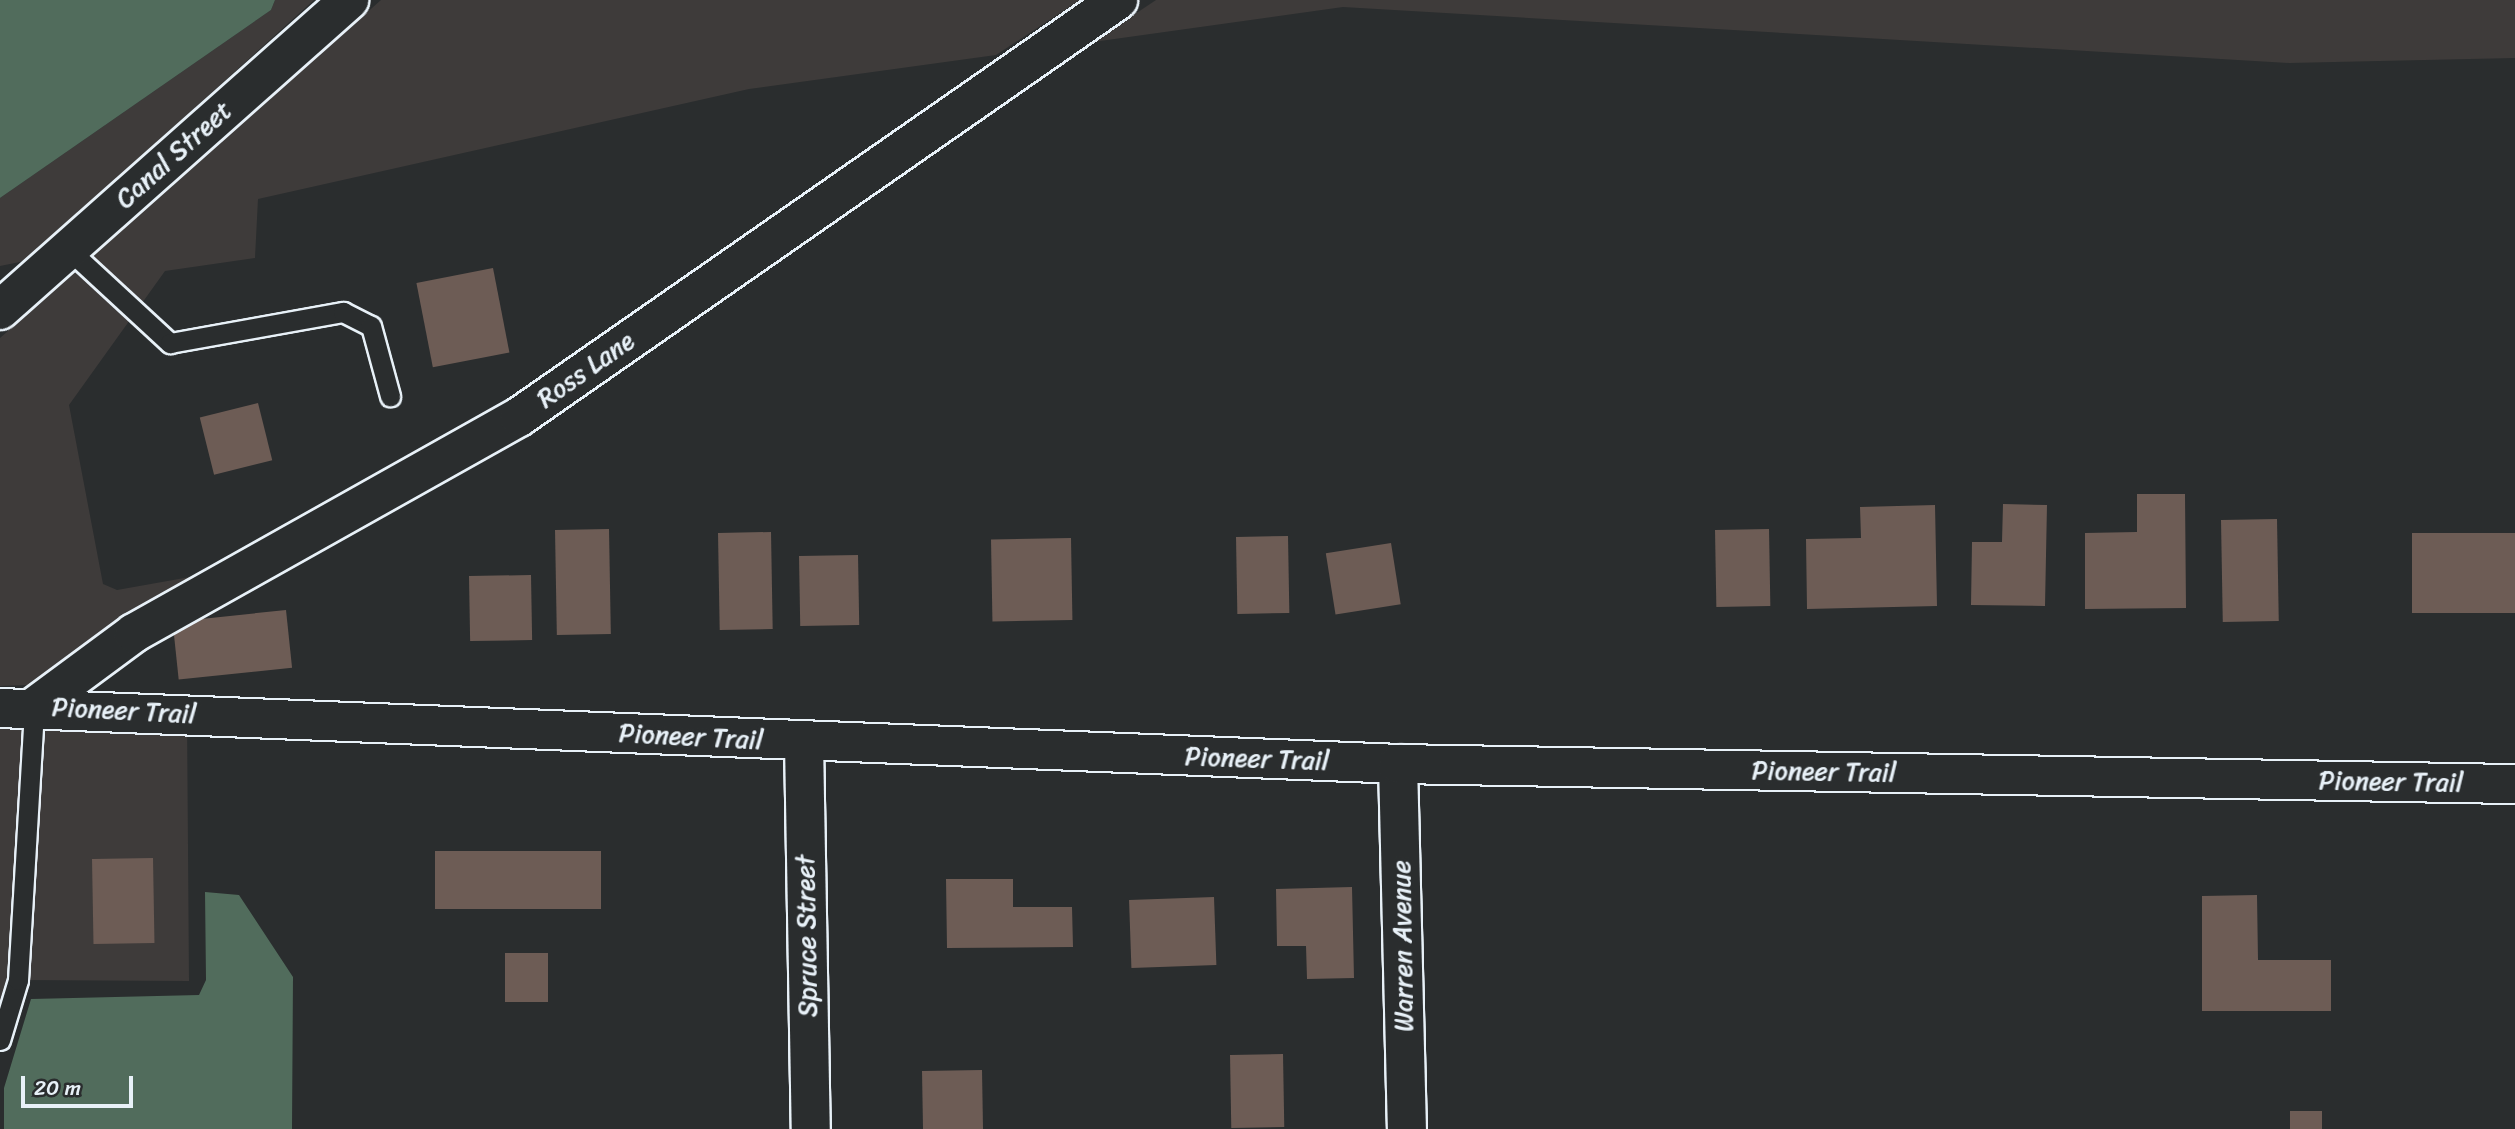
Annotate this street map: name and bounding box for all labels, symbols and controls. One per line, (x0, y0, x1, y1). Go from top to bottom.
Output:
street label: Canal Street (109, 95, 239, 215)
street label: Ross Lane (531, 325, 641, 415)
street label: Pioneer Trail (51, 692, 197, 730)
street label: Pioneer Trail (618, 718, 764, 756)
street label: Pioneer Trail (1185, 741, 1329, 777)
street label: Pioneer Trail (1752, 755, 1896, 789)
street label: Pioneer Trail (2319, 765, 2463, 799)
street label: Spruce Street (790, 854, 824, 1018)
street label: Warren Avenue (1386, 860, 1420, 1032)
scale bar (24, 1062, 136, 1106)
text: 20 m (34, 1069, 81, 1107)

